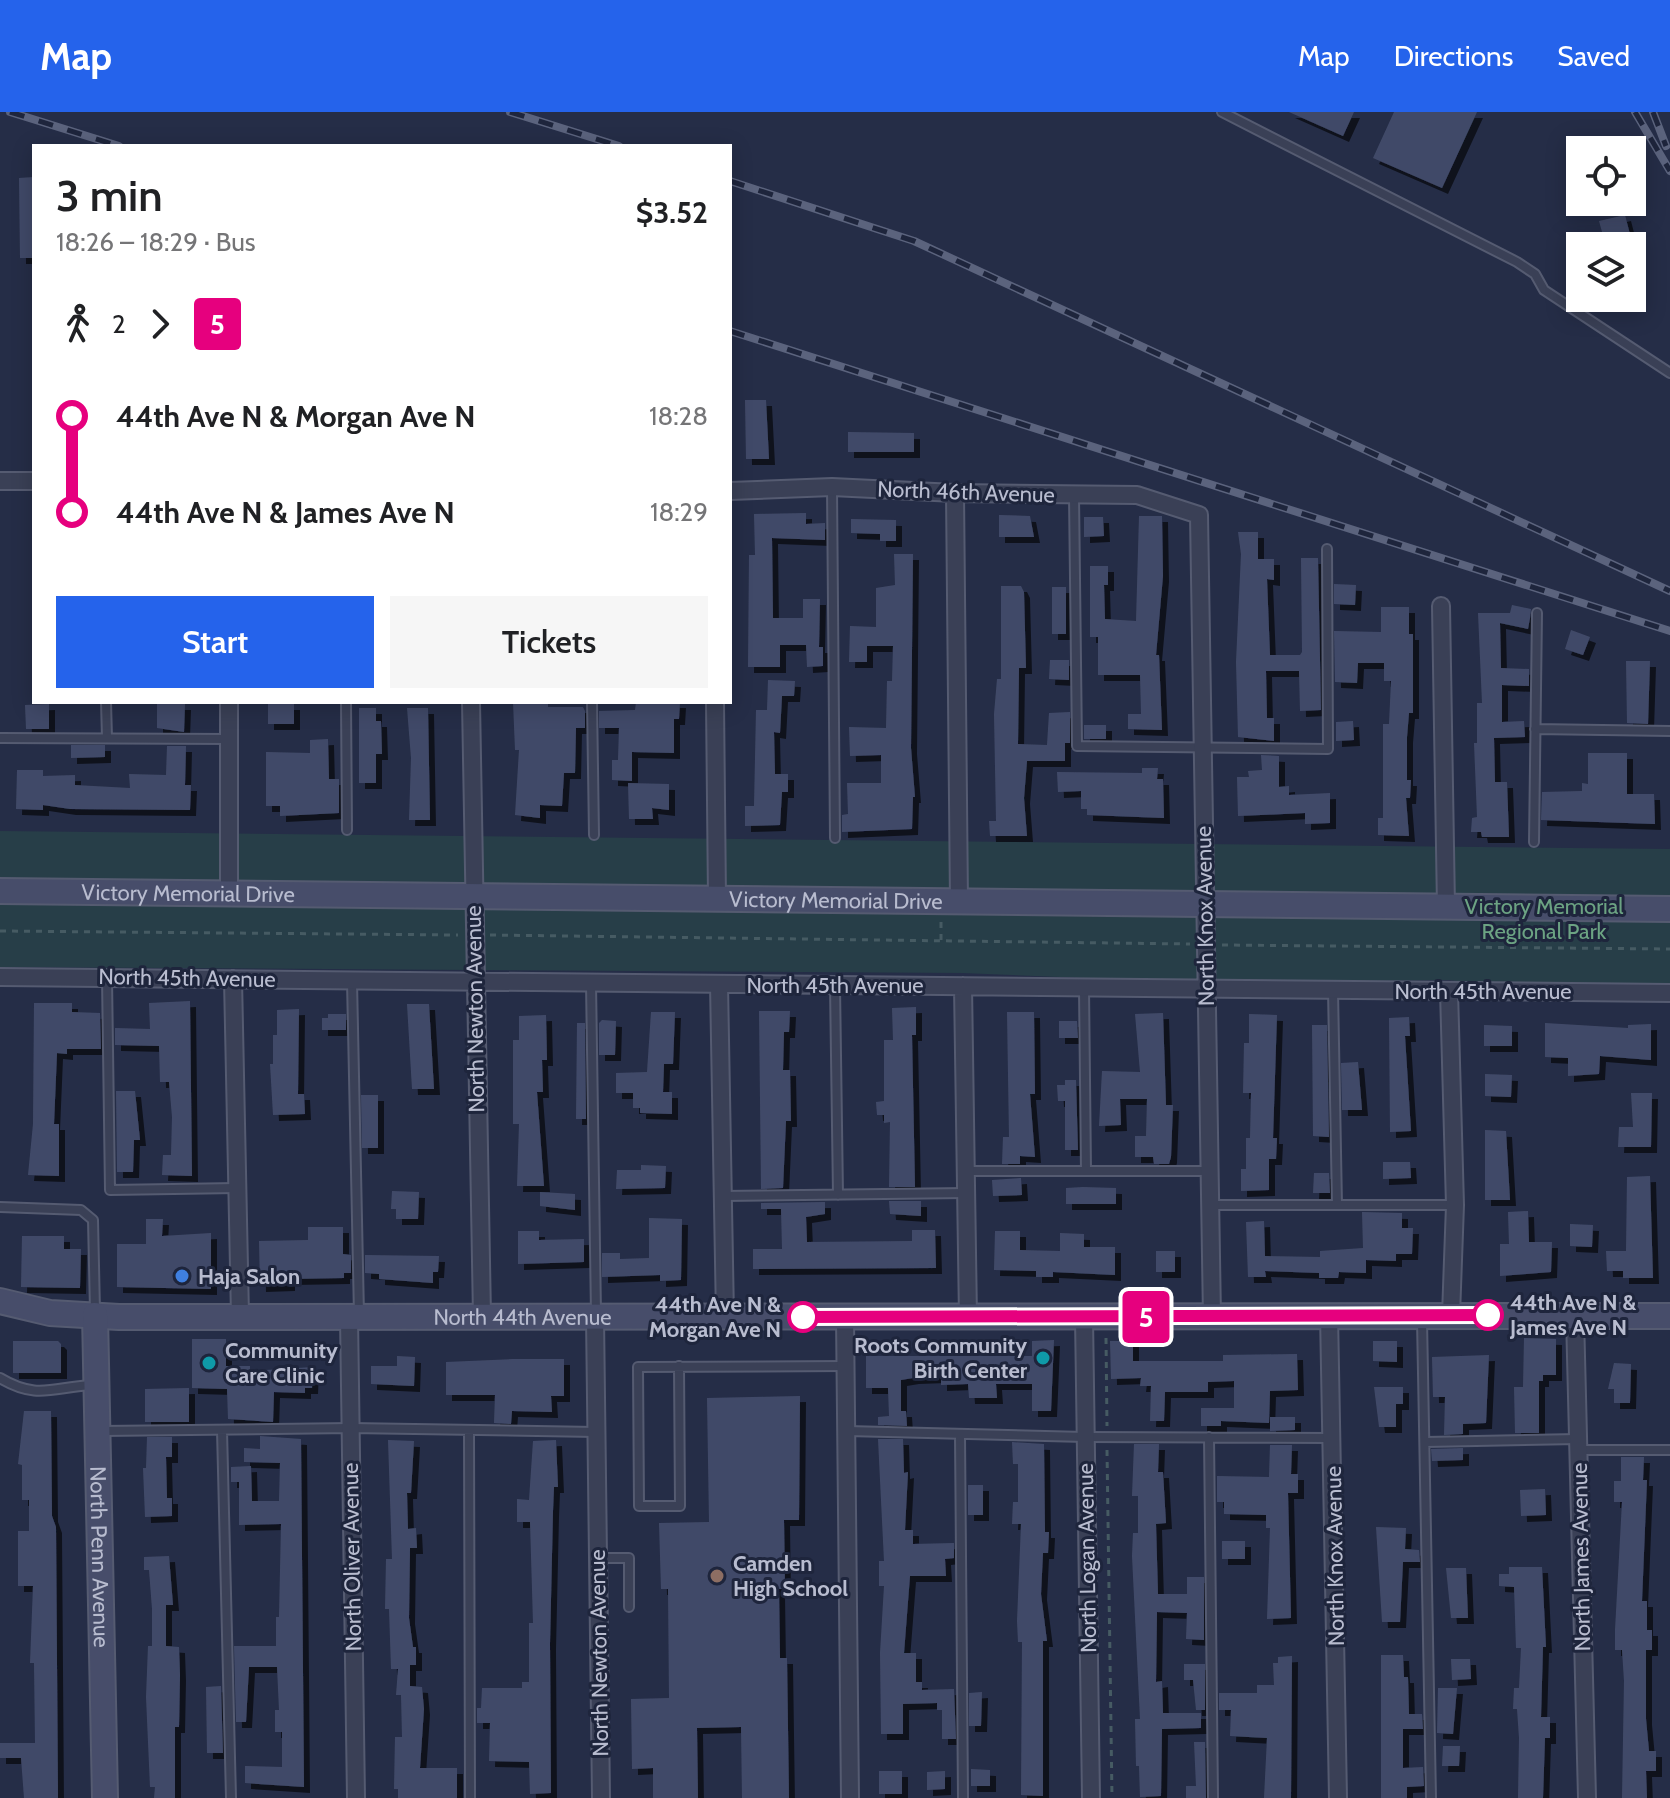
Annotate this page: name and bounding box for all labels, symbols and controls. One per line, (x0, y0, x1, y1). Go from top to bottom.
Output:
text: Map (40, 33, 112, 80)
text: Map (1298, 39, 1350, 73)
text: Directions (1394, 39, 1513, 73)
text: Saved (1557, 39, 1630, 73)
map controls (1566, 136, 1646, 312)
button: locate (1566, 136, 1646, 216)
text: 3 min (56, 169, 163, 222)
text: $3.52 (636, 194, 708, 231)
text: 18:26 – 18:29 · Bus (56, 226, 256, 258)
button: layers (1566, 232, 1646, 312)
icon: walk (56, 302, 100, 346)
icon: forward (138, 302, 182, 346)
text: 5 (210, 307, 225, 341)
text: 2 (112, 308, 126, 340)
text: 44th Ave N & Morgan Ave N (116, 398, 475, 435)
text: 18:28 (649, 400, 708, 432)
street label: North 46th Avenue (877, 475, 1055, 509)
text: 44th Ave N & James Ave N (116, 494, 455, 531)
text: 18:29 (650, 496, 708, 528)
button: Start (56, 596, 374, 688)
button: Tickets (390, 596, 708, 688)
street label: North Knox Avenue (1190, 826, 1220, 1006)
street label: Victory Memorial Drive (81, 878, 295, 908)
street label: Victory Memorial Drive (729, 885, 943, 915)
park label: Victory Memorial Regional Park (1464, 893, 1624, 945)
street label: North Newton Avenue (460, 905, 490, 1113)
street label: North 45th Avenue (98, 963, 276, 993)
street label: North 45th Avenue (746, 972, 924, 999)
street label: North 45th Avenue (1394, 978, 1572, 1005)
place label: Haja Salon (198, 1263, 300, 1290)
marker: Haja Salon (173, 1267, 191, 1285)
place label: 44th Ave N & James Ave N (1509, 1289, 1636, 1341)
place label: 44th Ave N & Morgan Ave N (649, 1291, 781, 1343)
line badge: 5 (1120, 1291, 1172, 1343)
text: 5 (1138, 1300, 1154, 1334)
marker: 44th Ave N & James Ave N (1473, 1300, 1503, 1330)
marker: 44th Ave N & Morgan Ave N (788, 1302, 818, 1332)
street label: North 44th Avenue (433, 1303, 612, 1330)
place label: Roots Community Birth Center (854, 1332, 1028, 1384)
place label: Community Care Clinic (225, 1337, 338, 1389)
marker: Roots Community Birth Center (1034, 1349, 1052, 1367)
marker: Community Care Clinic (200, 1354, 218, 1372)
street label: North Oliver Avenue (337, 1462, 367, 1652)
street label: North James Avenue (1566, 1462, 1596, 1652)
street label: North Logan Avenue (1072, 1463, 1102, 1653)
street label: North Penn Avenue (85, 1466, 115, 1648)
street label: North Knox Avenue (1320, 1466, 1350, 1646)
street label: North Newton Avenue (584, 1549, 614, 1757)
place label: Camden High School (733, 1550, 848, 1602)
marker: Camden High School (708, 1567, 726, 1585)

